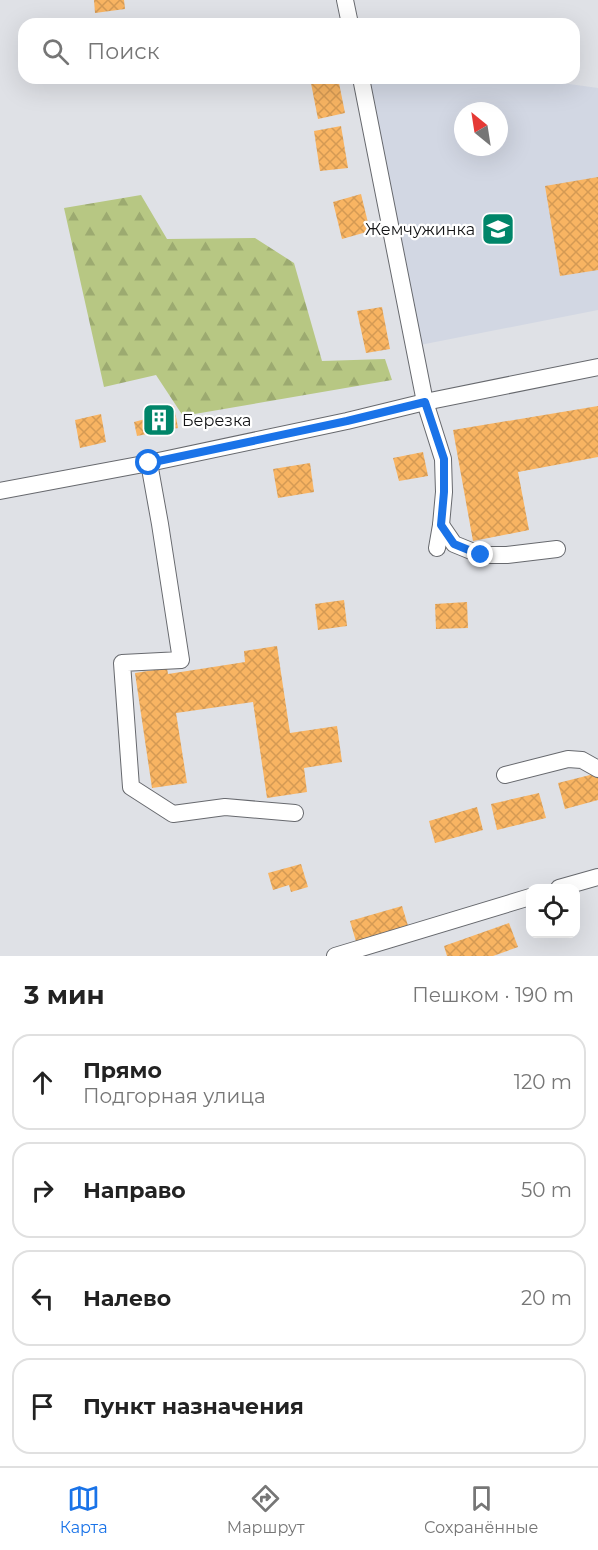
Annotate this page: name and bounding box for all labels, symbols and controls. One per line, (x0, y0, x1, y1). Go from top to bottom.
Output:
search box (18, 18, 580, 84)
icon: search (39, 35, 72, 68)
text: Поиск (87, 38, 159, 65)
north arrow (454, 102, 508, 156)
school or university icon: Жемчужинка (480, 211, 516, 247)
place label: Жемчужинка (365, 220, 475, 239)
building icon: Березка (141, 402, 177, 438)
place label: Березка (182, 411, 251, 430)
route start (135, 449, 161, 475)
route end (467, 541, 493, 567)
map controls (526, 884, 580, 938)
button: locate (526, 884, 580, 938)
text: 3 мин (24, 979, 104, 1011)
text: Пешком · 190 m (412, 983, 574, 1007)
text: Прямо (83, 1057, 162, 1084)
icon: ahead (26, 1066, 59, 1099)
text: 120 m (514, 1070, 572, 1094)
text: Подгорная улица (83, 1084, 266, 1108)
icon: right (26, 1174, 59, 1207)
text: Направо (83, 1177, 186, 1204)
text: 50 m (521, 1178, 572, 1202)
icon: left (26, 1282, 59, 1315)
text: Налево (83, 1285, 171, 1312)
text: 20 m (521, 1286, 572, 1310)
icon: arrive (26, 1390, 59, 1423)
text: Пункт назначения (83, 1393, 304, 1420)
tab: Карта (60, 1482, 108, 1537)
tab: Маршрут (227, 1482, 305, 1537)
tab: Сохранённые (424, 1482, 538, 1537)

